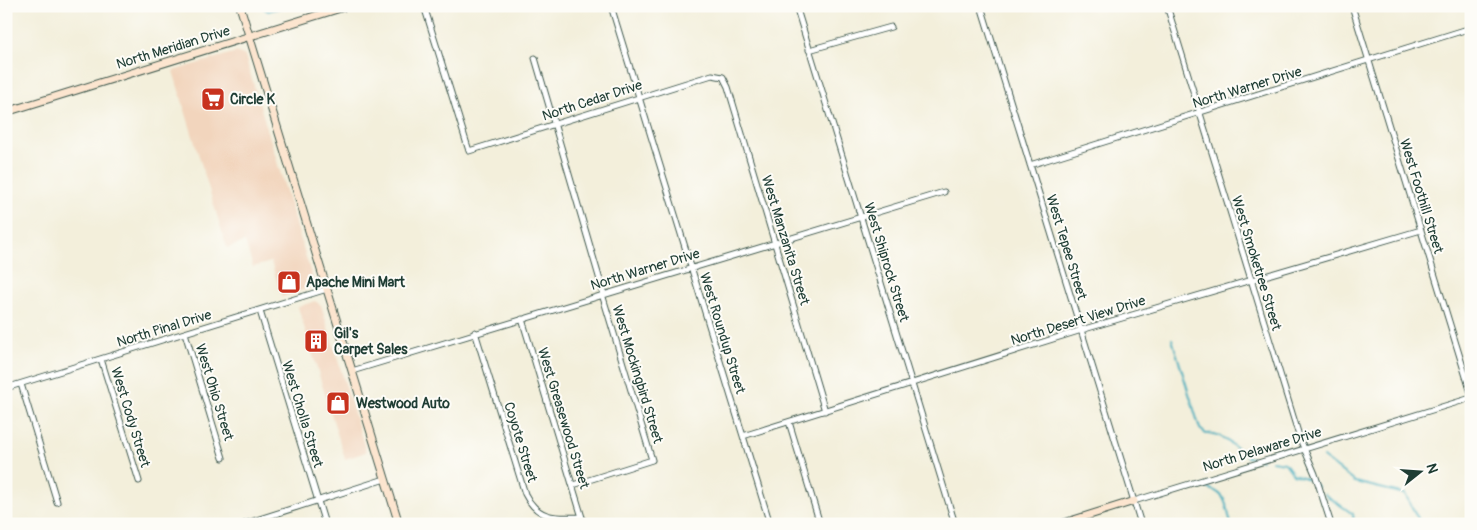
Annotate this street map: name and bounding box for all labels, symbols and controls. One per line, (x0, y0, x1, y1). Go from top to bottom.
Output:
street label: North Meridian Drive (114, 22, 232, 73)
street label: North Warner Drive (1190, 63, 1304, 112)
street label: North Cedar Drive (540, 76, 644, 125)
supermarket icon: Circle K (200, 86, 226, 112)
place label: Circle K (230, 91, 276, 108)
street label: West Foothill Street (1396, 137, 1447, 256)
street label: West Manzanita Street (758, 173, 813, 307)
street label: West Tepee Street (1042, 193, 1091, 302)
street label: West Smoketree Street (1228, 194, 1285, 333)
street label: West Shiprock Street (860, 200, 913, 324)
street label: North Warner Drive (588, 245, 702, 294)
shop icon: Apache Mini Mart (276, 269, 302, 295)
street label: West Roundup Street (696, 270, 749, 396)
place label: Apache Mini Mart (306, 274, 405, 291)
street label: North Desert View Drive (1009, 292, 1148, 349)
street label: West Mockingbird Street (608, 303, 667, 446)
street label: North Pinal Drive (115, 306, 214, 351)
place label: Gil's Carpet Sales (334, 325, 408, 358)
building icon: Gil's Carpet Sales (303, 328, 329, 354)
street label: West Ohio Street (192, 342, 237, 443)
street label: West Greasewood Street (534, 345, 593, 491)
street label: West Cholla Street (278, 359, 327, 470)
street label: West Cody Street (107, 365, 154, 470)
shop icon: Westwood Auto (325, 390, 351, 416)
place label: Westwood Auto (356, 395, 450, 412)
street label: Coyote Street (500, 400, 541, 485)
street label: North Delaware Drive (1201, 423, 1324, 476)
north arrow (1394, 448, 1444, 498)
text: N (1422, 461, 1441, 475)

